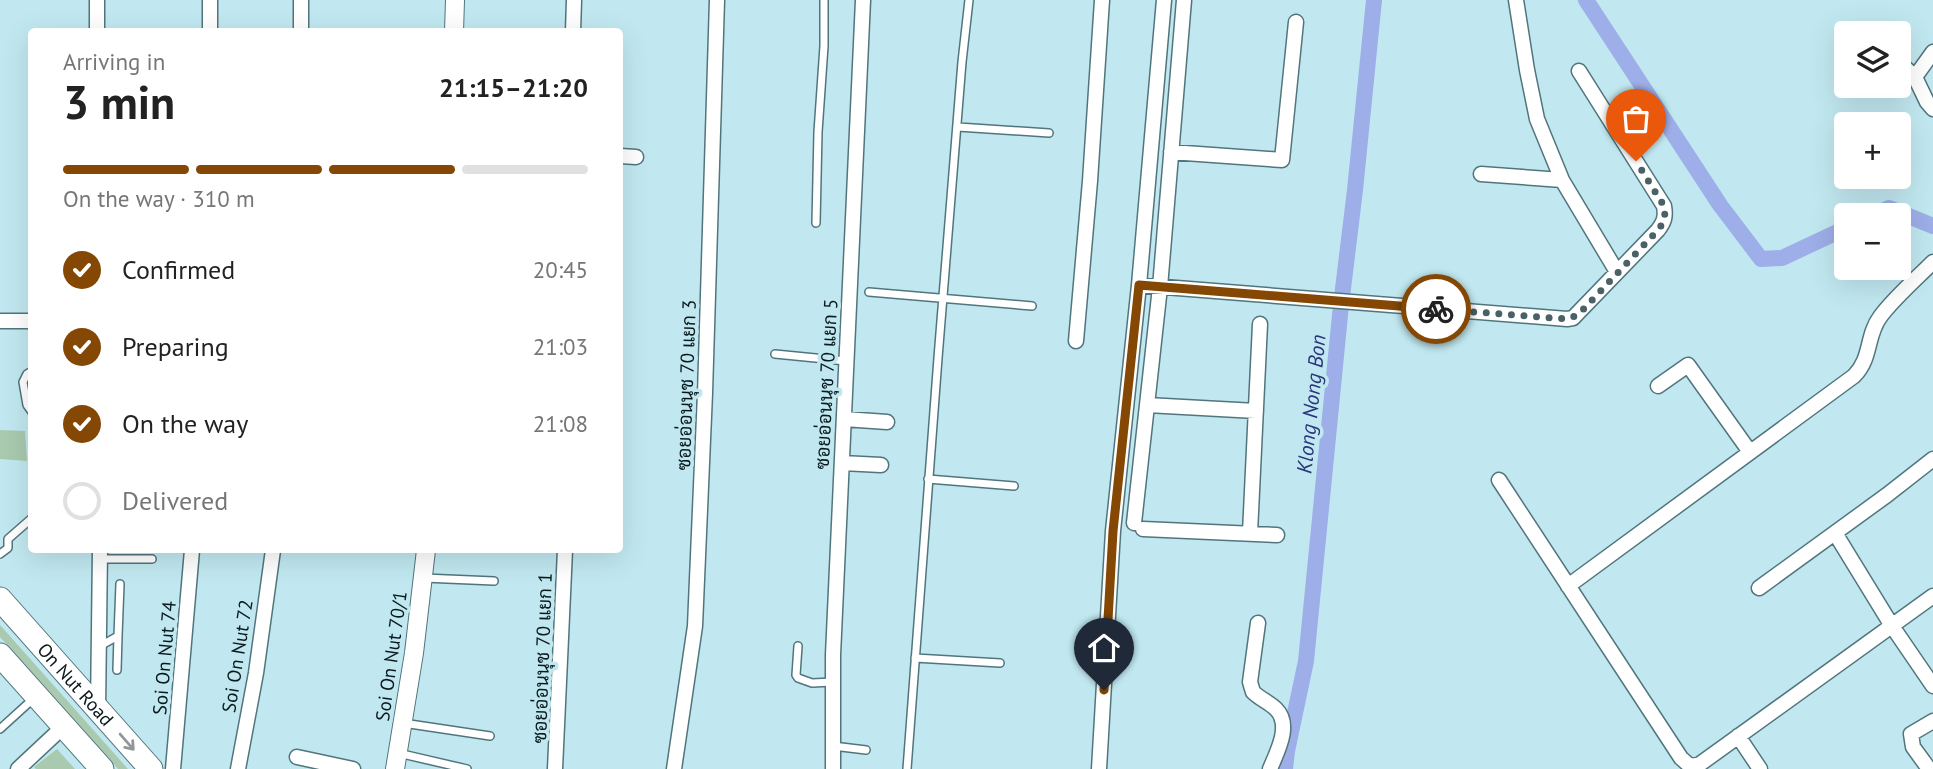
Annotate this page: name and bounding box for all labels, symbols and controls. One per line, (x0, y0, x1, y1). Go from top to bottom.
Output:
map controls (1834, 21, 1911, 280)
button: layers (1834, 21, 1911, 98)
text: Arriving in (63, 47, 165, 76)
text: 21:15–21:20 (439, 71, 588, 104)
text: 3 min (63, 72, 175, 132)
pin (1606, 89, 1666, 161)
icon: bag (1617, 100, 1655, 138)
button: + (1834, 112, 1911, 189)
text: On the way · 310 m (63, 184, 255, 213)
button: − (1834, 203, 1911, 280)
icon: check (63, 251, 101, 289)
text: Confirmed (122, 253, 235, 286)
text: 20:45 (533, 255, 588, 284)
courier (1401, 274, 1471, 344)
icon: bike (1417, 290, 1455, 328)
street label: ซอยอ่อนนุช 70 แยก 5 (810, 298, 843, 470)
street label: ซอยอ่อนนุช 70 แยก 3 (671, 299, 702, 471)
icon: check (63, 328, 101, 366)
text: Preparing (122, 330, 229, 363)
text: 21:03 (533, 332, 588, 361)
water label: Klong Nong Bon (1290, 333, 1332, 475)
icon: check (63, 405, 101, 443)
text: On the way (122, 407, 248, 440)
text: 21:08 (533, 409, 588, 438)
text: Delivered (122, 484, 228, 517)
street label: ซอยอ่อนนุช 70 แยก 1 (527, 572, 558, 744)
street label: Soi On Nut 70/1 (370, 589, 412, 723)
street label: Soi On Nut 72 (216, 598, 258, 714)
street label: Soi On Nut 74 (147, 600, 181, 716)
pin (1074, 618, 1134, 690)
icon: home (1085, 629, 1123, 667)
street label: On Nut Road (32, 638, 119, 731)
one-way arrow (119, 733, 135, 751)

